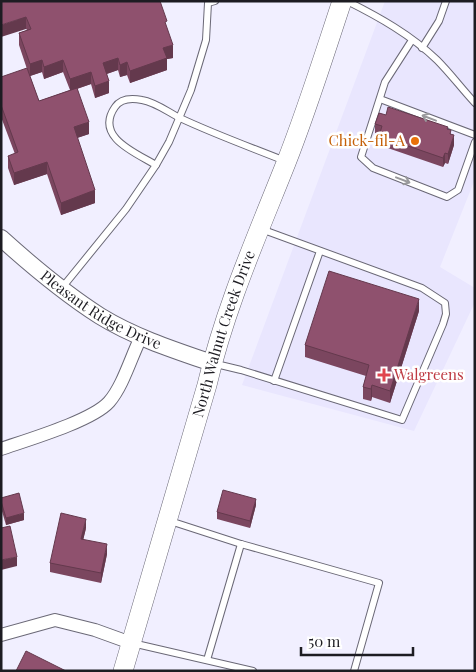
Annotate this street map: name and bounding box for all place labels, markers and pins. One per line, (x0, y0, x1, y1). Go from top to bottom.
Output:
place label: Chick-fil-A (329, 130, 406, 150)
marker: Chick-fil-A (409, 135, 421, 147)
place label: Walgreens (393, 364, 464, 384)
marker: Walgreens (378, 369, 390, 381)

